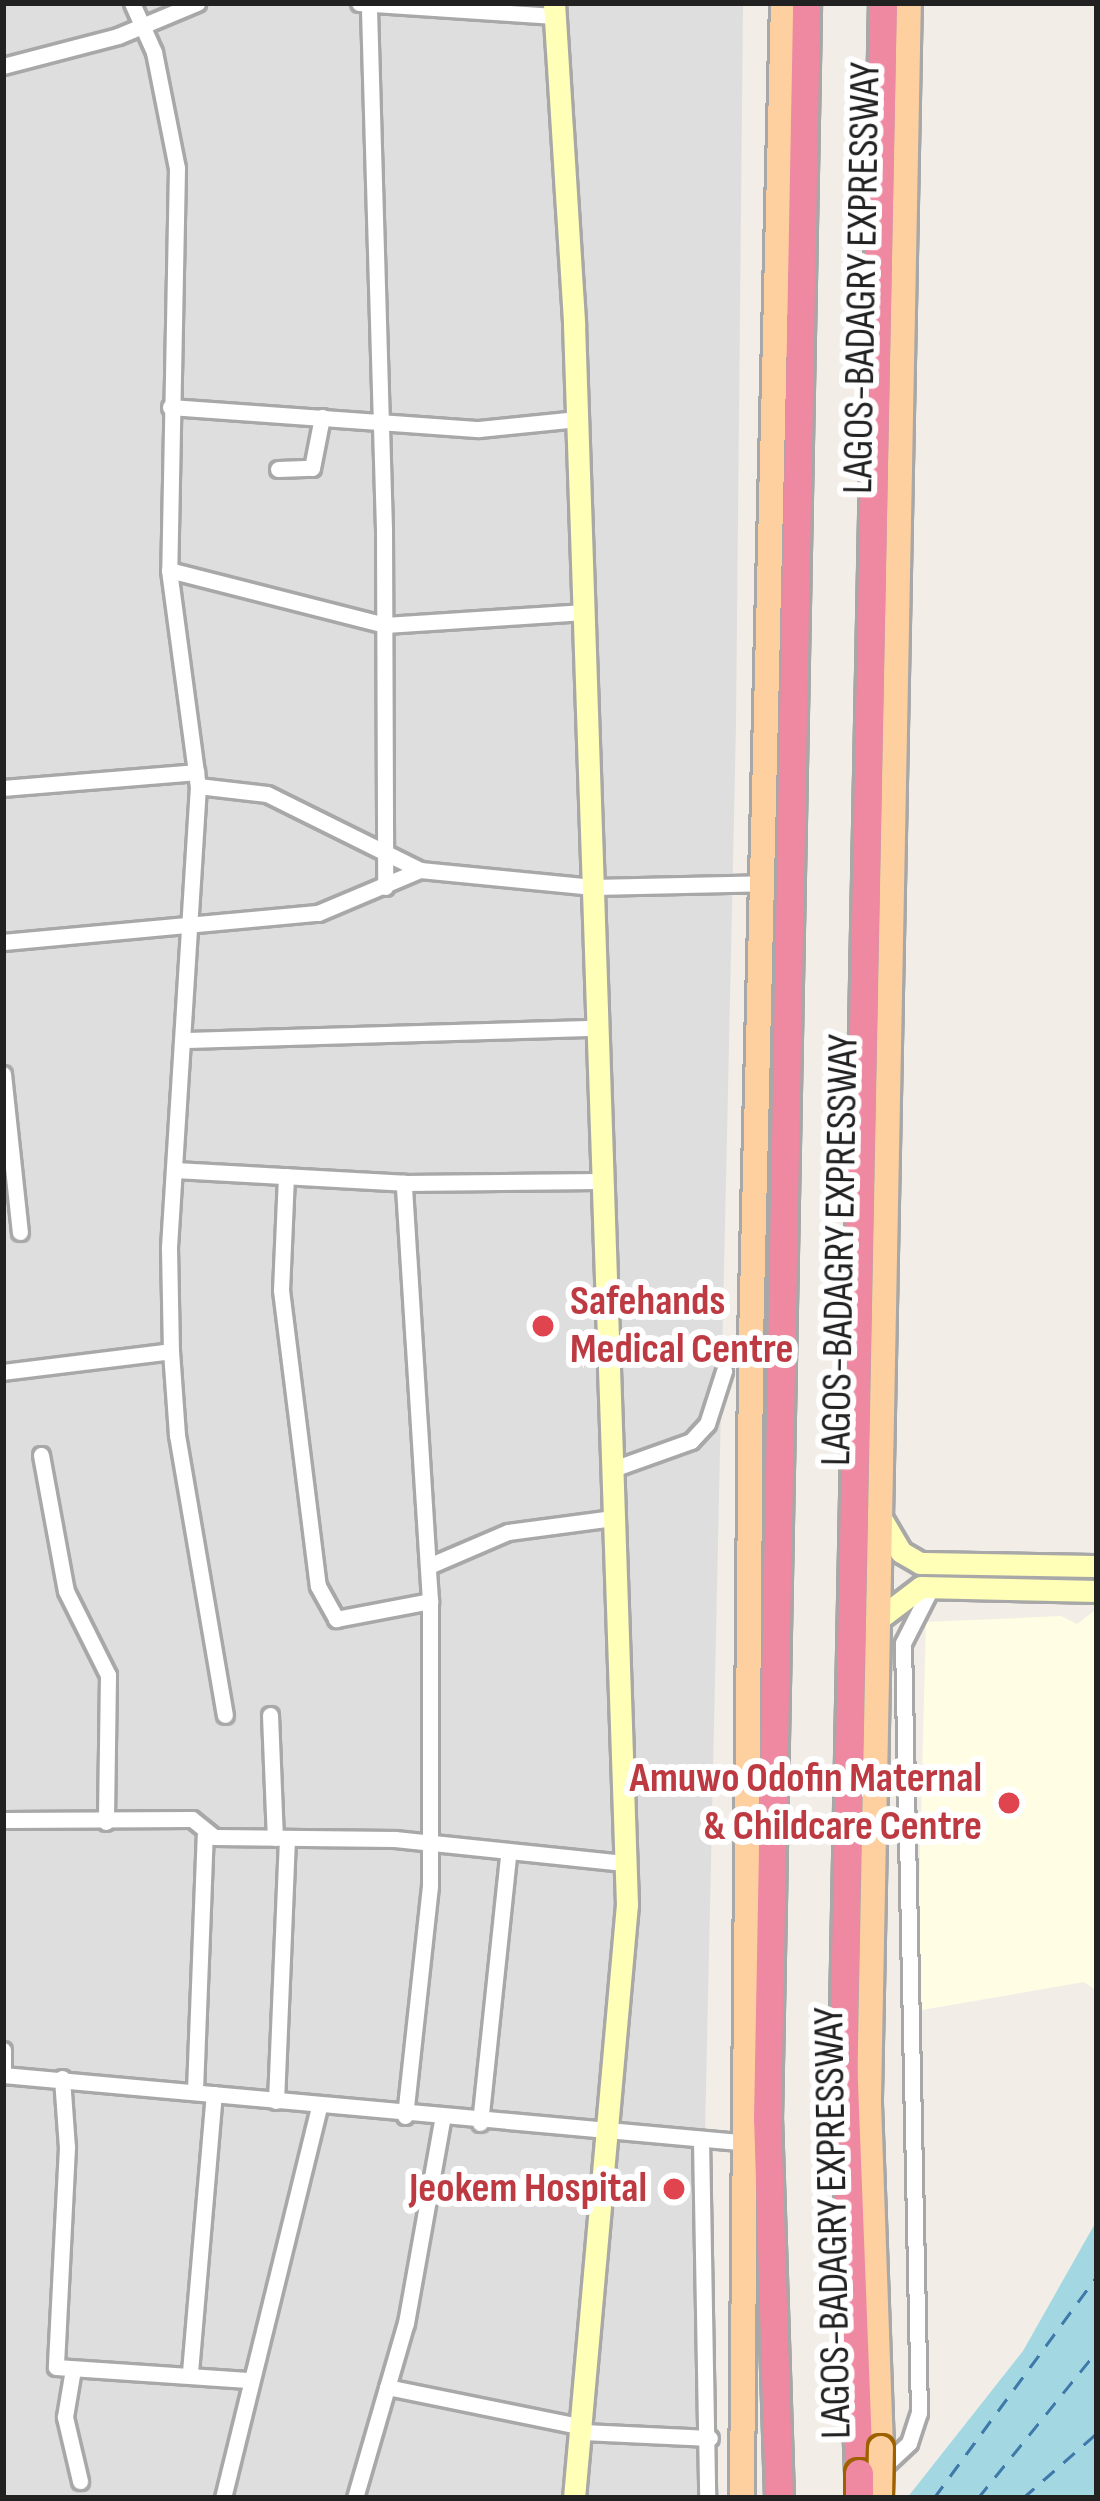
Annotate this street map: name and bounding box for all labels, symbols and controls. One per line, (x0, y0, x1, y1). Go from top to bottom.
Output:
street label: LAGOS-BADAGRY EXPRESSWAY (834, 62, 892, 494)
street label: LAGOS-BADAGRY EXPRESSWAY (812, 1034, 870, 1466)
place label: Safehands Medical Centre (570, 1277, 793, 1376)
marker: Safehands Medical Centre (527, 1310, 559, 1342)
place label: Amuwo Odofin Maternal & Childcare Centre (629, 1754, 982, 1852)
marker: Amuwo Odofin Maternal & Childcare Centre (993, 1787, 1025, 1819)
street label: LAGOS-BADAGRY EXPRESSWAY (805, 2007, 863, 2439)
place label: Jeokem Hospital (409, 2164, 647, 2214)
marker: Jeokem Hospital (658, 2173, 690, 2205)

